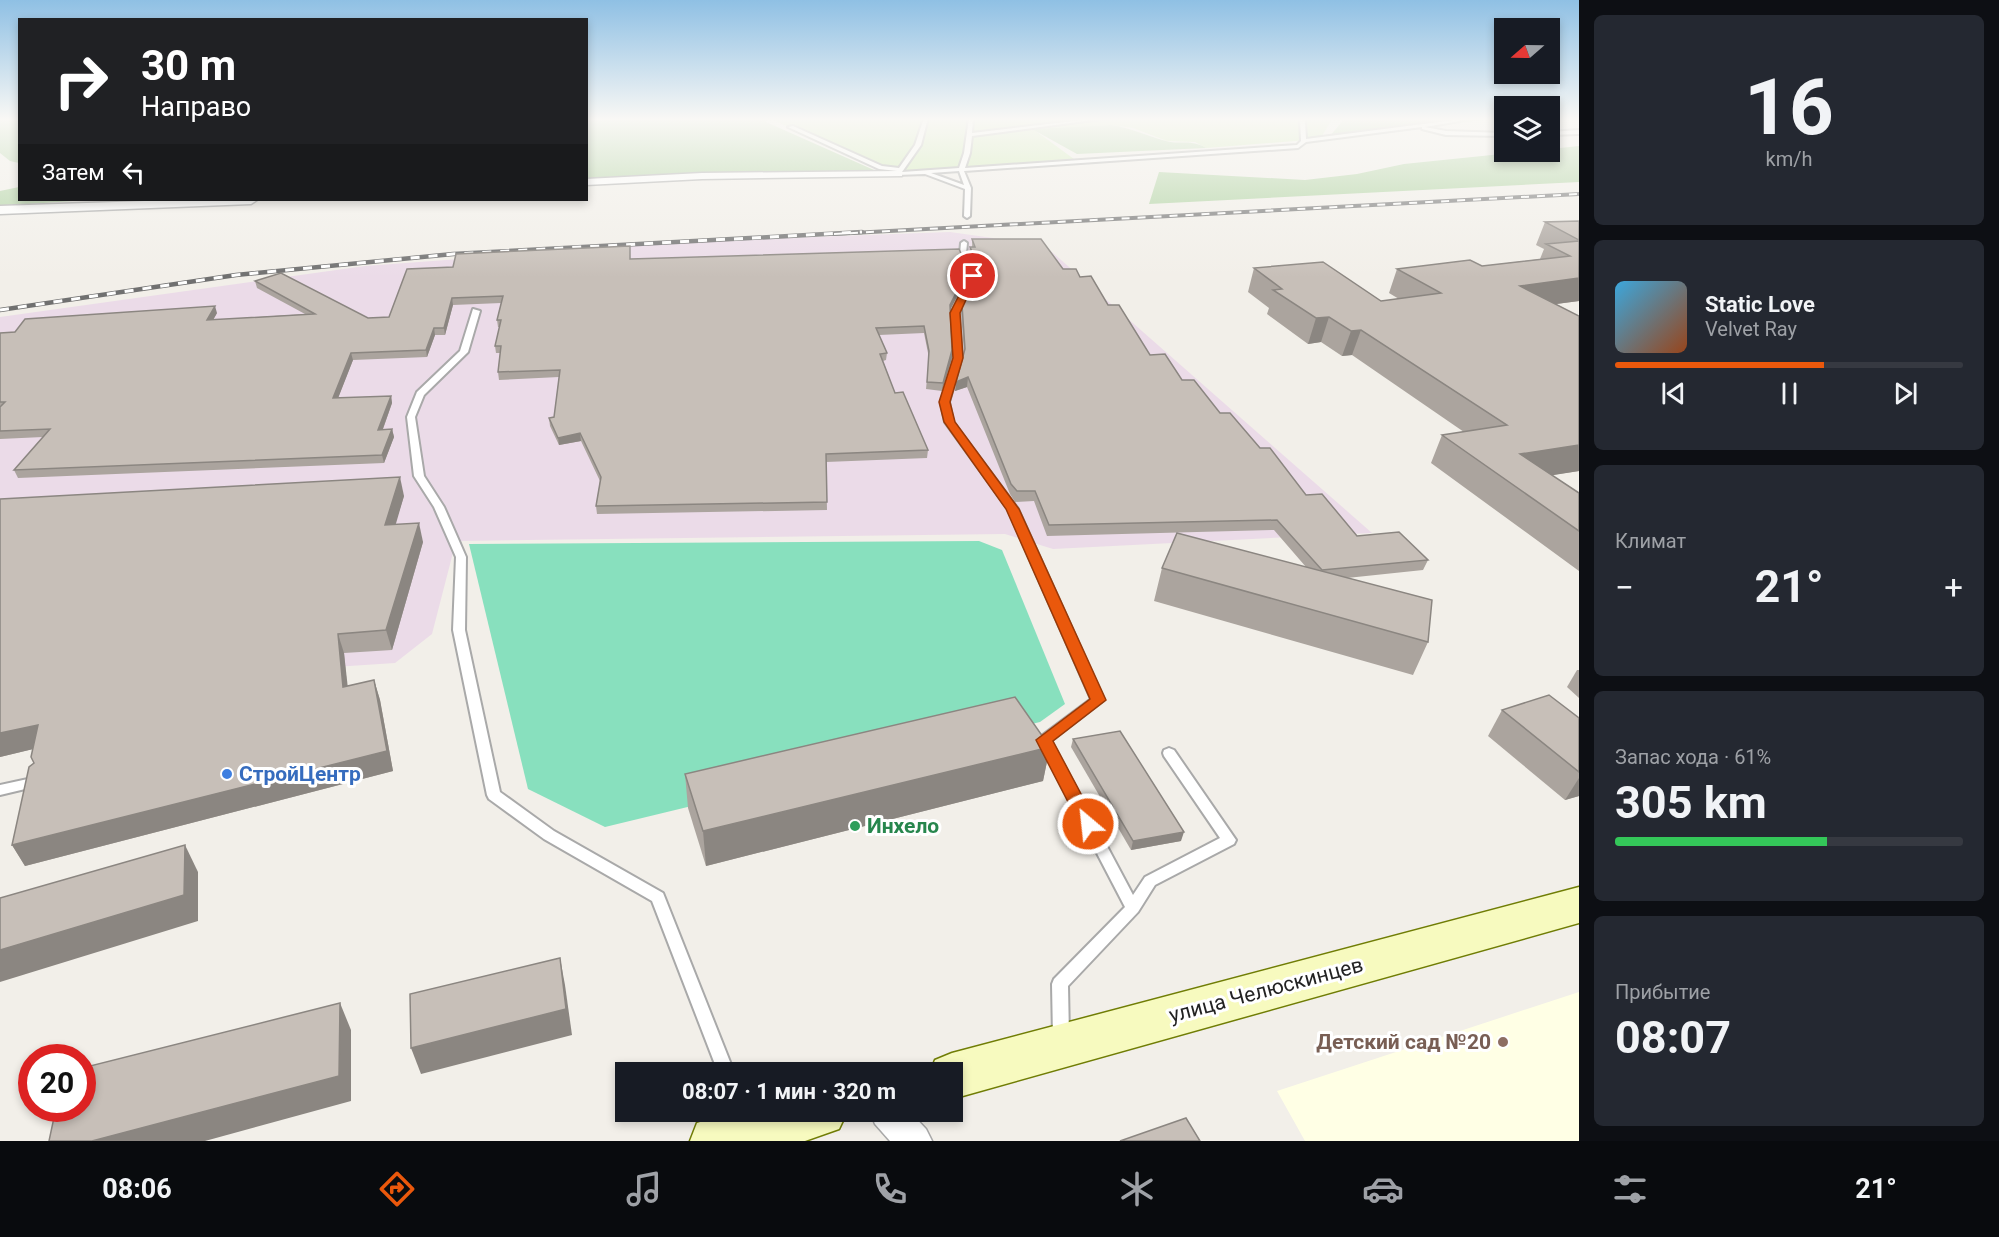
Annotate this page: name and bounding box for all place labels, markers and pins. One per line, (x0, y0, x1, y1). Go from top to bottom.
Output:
pin (947, 250, 998, 301)
place label: СтройЦентр (239, 762, 361, 786)
marker: СтройЦентр (220, 767, 234, 781)
place label: Инхело (867, 814, 939, 838)
marker: Инхело (848, 819, 862, 833)
place label: Детский сад №20 (1316, 1030, 1491, 1054)
marker: Детский сад №20 (1496, 1035, 1510, 1049)

